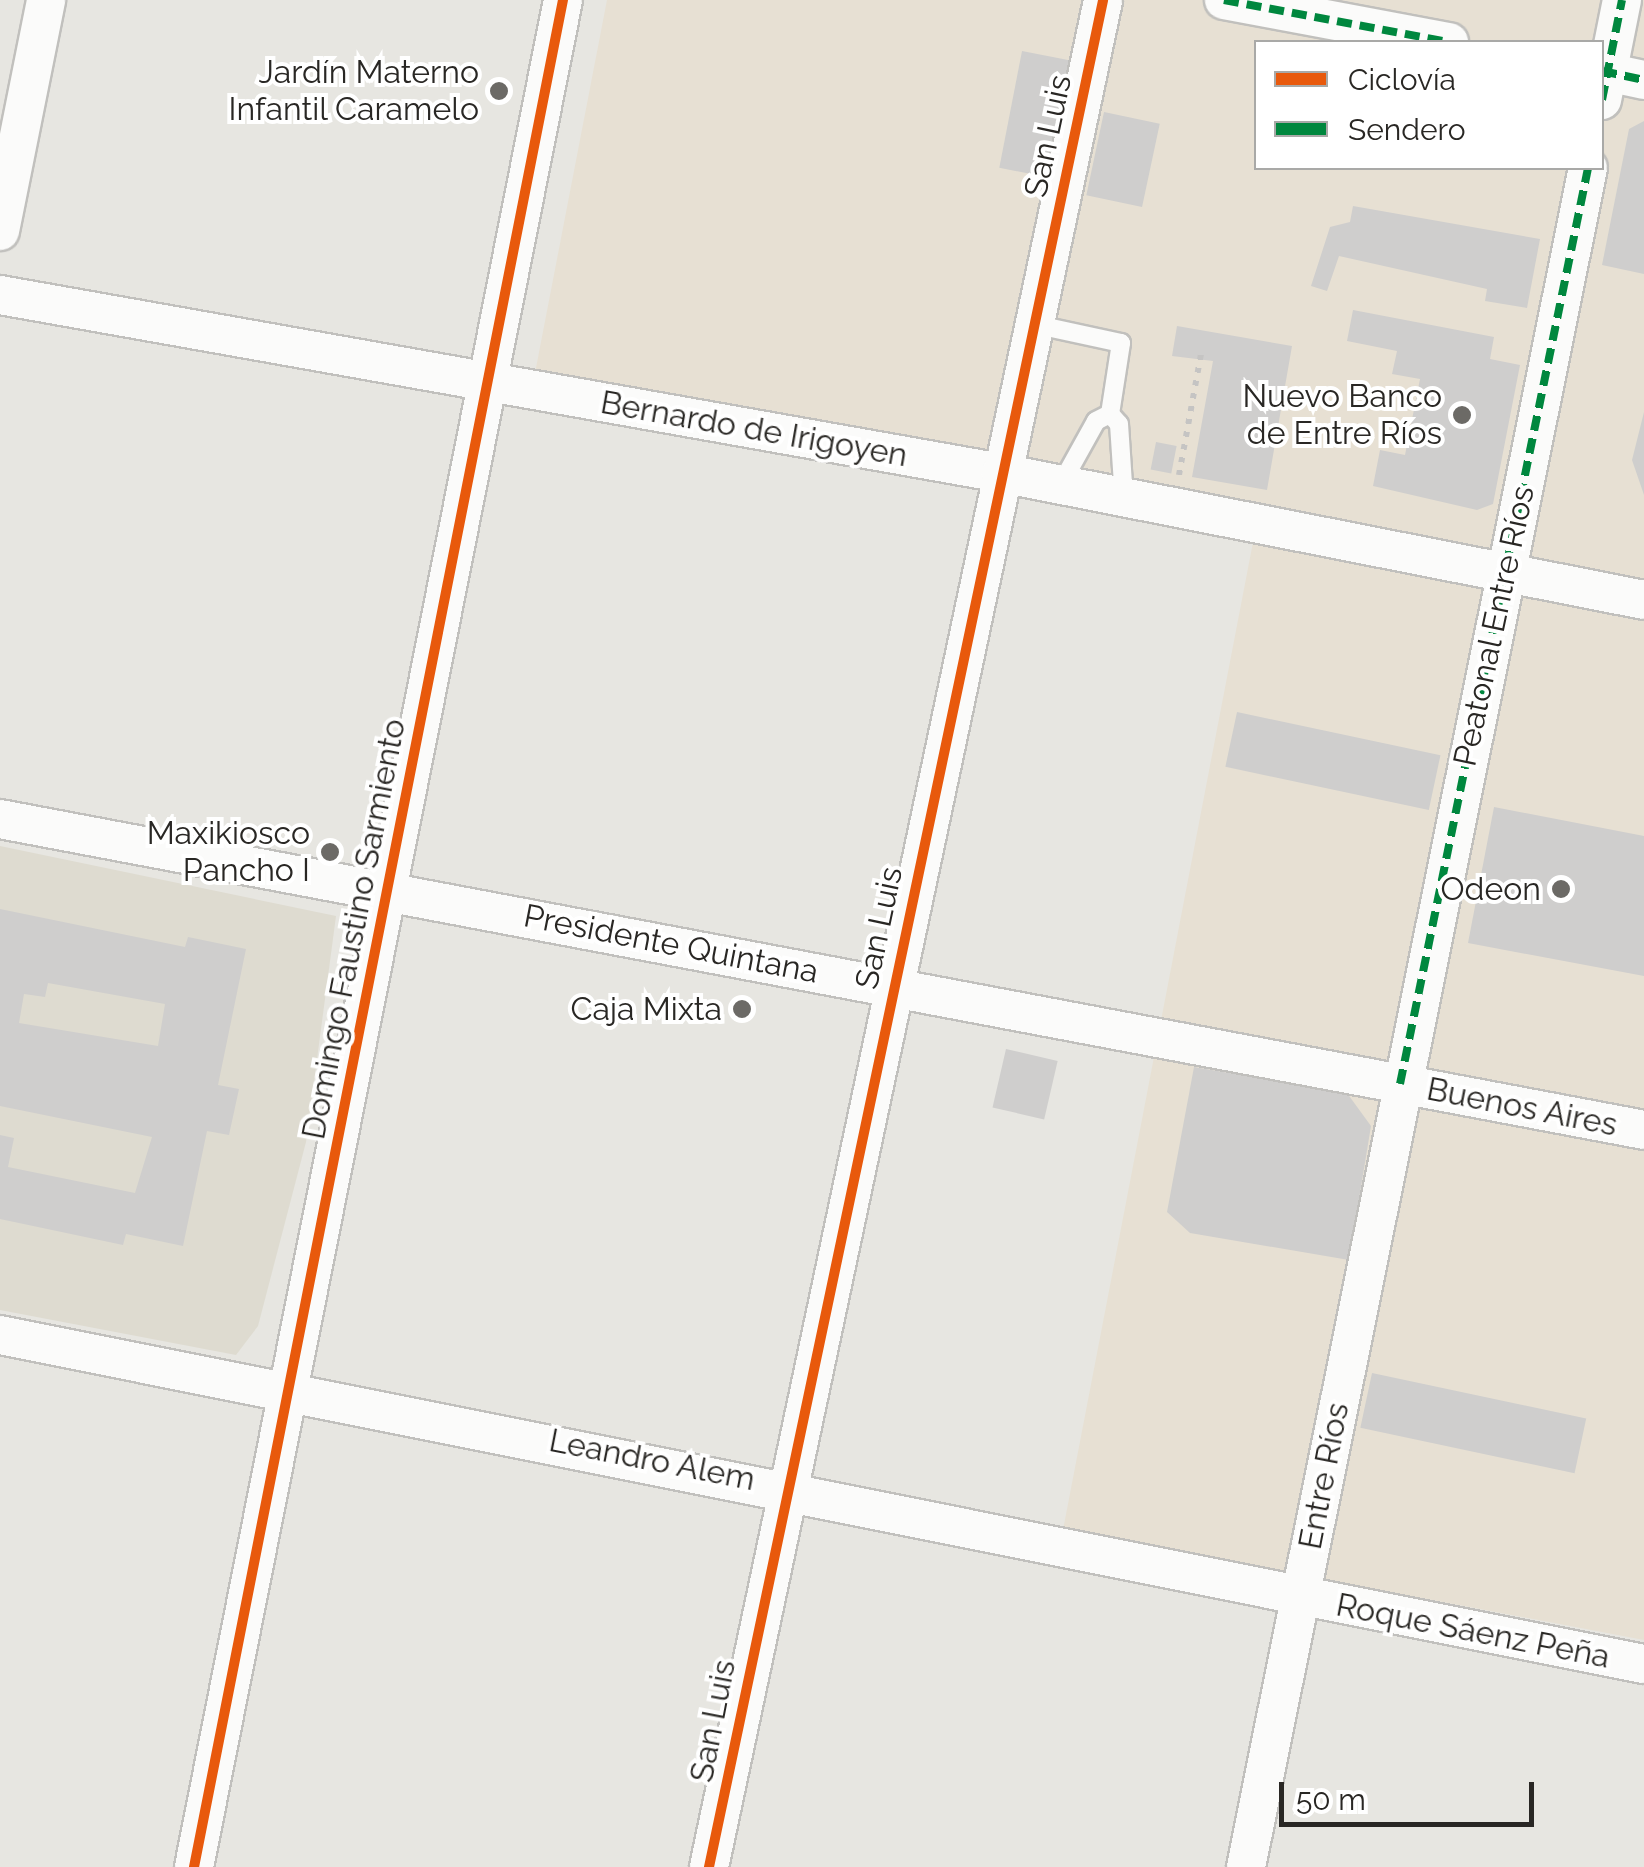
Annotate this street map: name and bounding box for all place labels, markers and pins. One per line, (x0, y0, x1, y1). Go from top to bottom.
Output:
place label: Jardín Materno Infantil Caramelo (228, 54, 479, 129)
marker: Jardín Materno Infantil Caramelo (488, 80, 510, 102)
place label: Nuevo Banco de Entre Ríos (1242, 378, 1442, 453)
marker: Nuevo Banco de Entre Ríos (1451, 404, 1473, 426)
place label: Maxikiosco Pancho I (147, 815, 310, 890)
marker: Maxikiosco Pancho I (319, 841, 341, 863)
place label: Odeon (1441, 870, 1541, 908)
marker: Odeon (1550, 878, 1572, 900)
place label: Caja Mixta (570, 990, 722, 1028)
marker: Caja Mixta (731, 998, 753, 1020)

